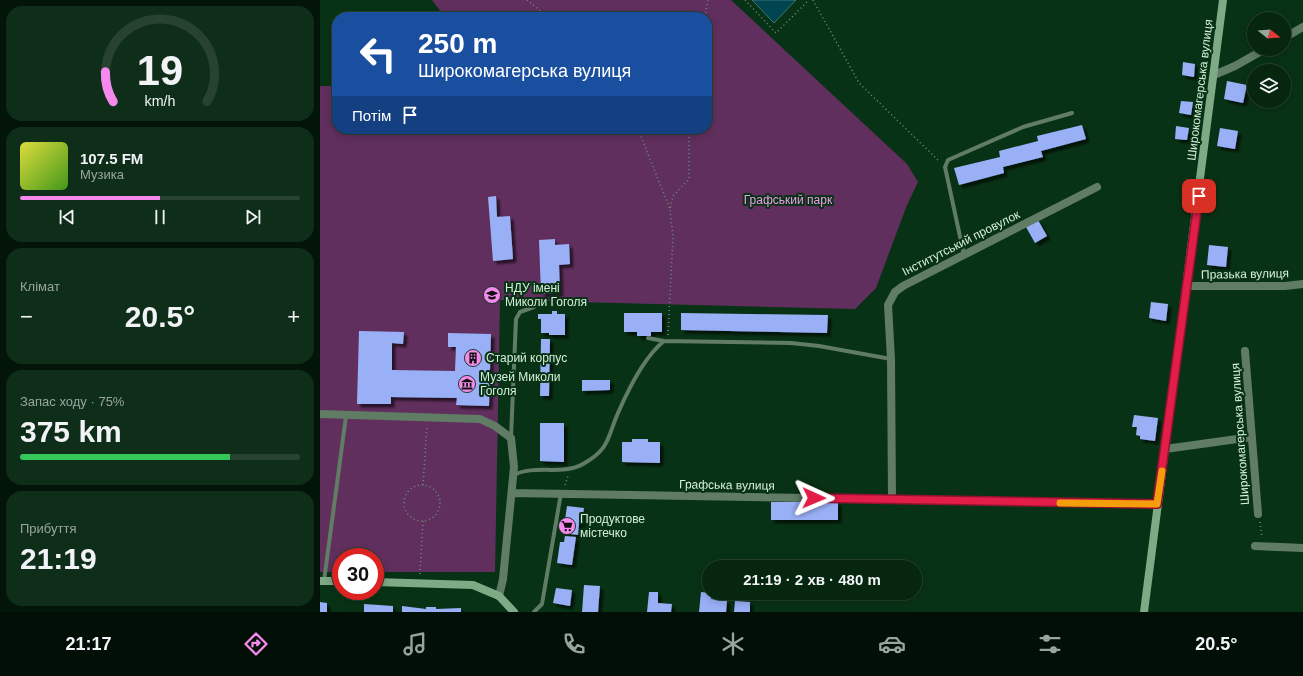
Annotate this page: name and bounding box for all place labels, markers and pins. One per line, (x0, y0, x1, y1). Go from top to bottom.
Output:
pin (1182, 179, 1216, 213)
place label: НДУ імені Миколи Гоголя (505, 281, 587, 309)
school or university icon: НДУ імені Миколи Гоголя (482, 285, 502, 305)
building icon: Старий корпус (463, 348, 483, 368)
place label: Старий корпус (486, 351, 567, 365)
place label: Музей Миколи Гоголя (480, 370, 560, 398)
museum icon: Музей Миколи Гоголя (457, 374, 477, 394)
place label: Продуктове містечко (580, 512, 645, 540)
supermarket icon: Продуктове містечко (557, 516, 577, 536)

